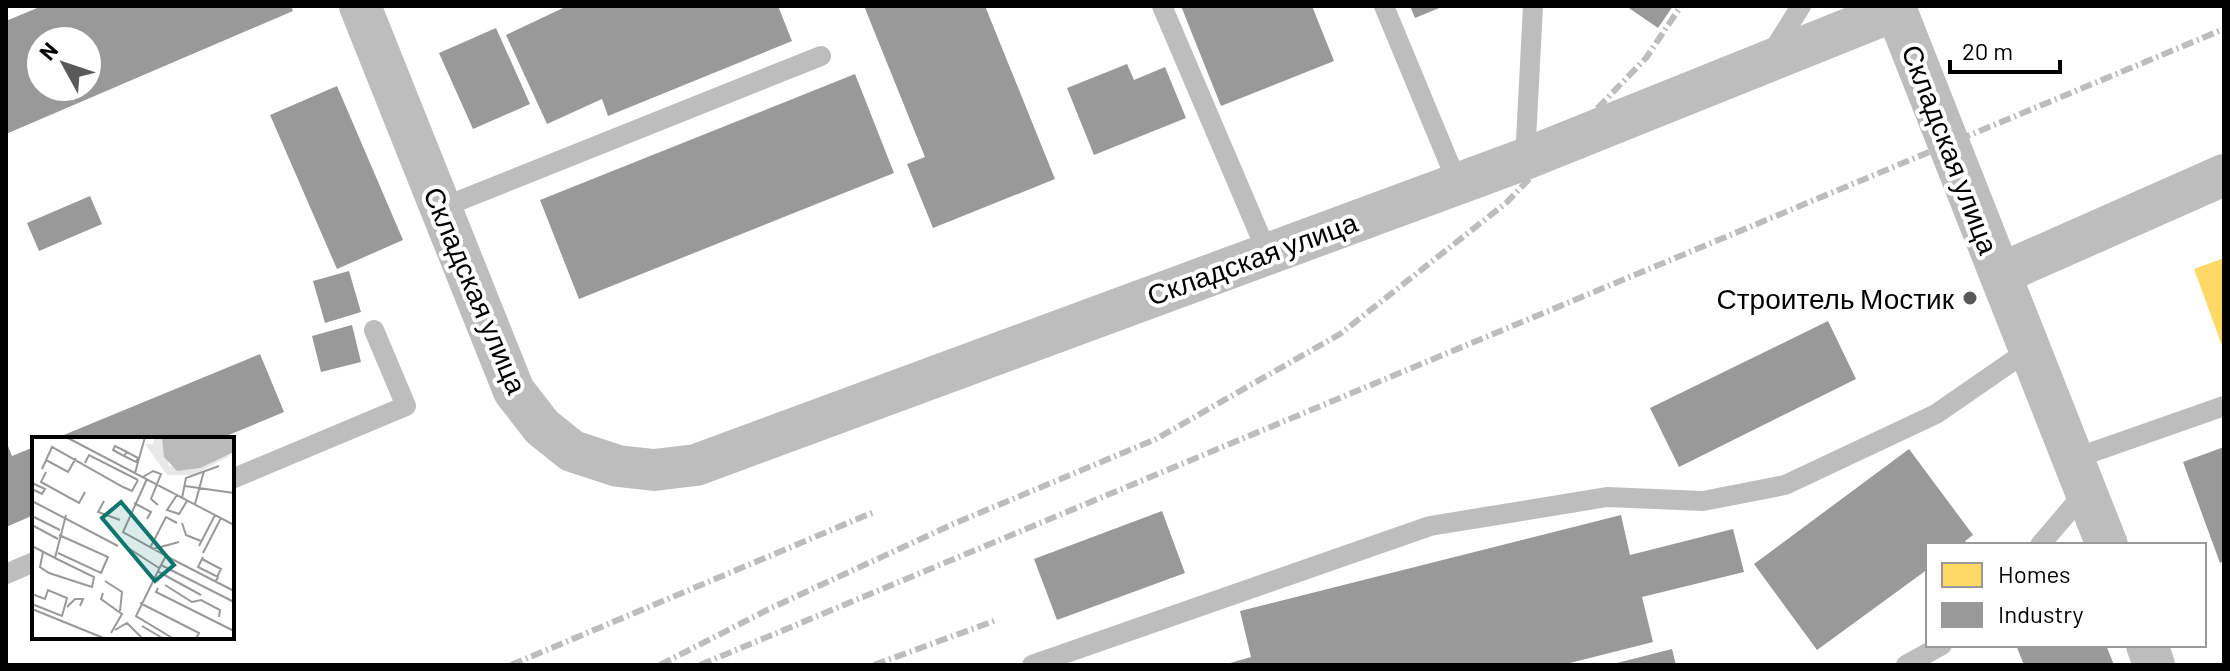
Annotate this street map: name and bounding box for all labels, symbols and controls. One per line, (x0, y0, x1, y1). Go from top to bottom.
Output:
north arrow (24, 24, 104, 104)
scale bar (1950, 24, 2060, 74)
text: 20 m (1962, 36, 2013, 65)
text: N (33, 37, 63, 64)
street label: Складская улица (1895, 40, 2007, 259)
street label: Складская улица (417, 182, 535, 399)
street label: Складская улица (1142, 204, 1362, 312)
place label: Строитель Мостик (1717, 281, 1955, 315)
marker: Строитель Мостик (1961, 289, 1979, 307)
inset map (32, 437, 234, 639)
legend (1926, 543, 2206, 647)
text: Homes (1998, 559, 2071, 588)
text: Industry (1998, 599, 2084, 628)

